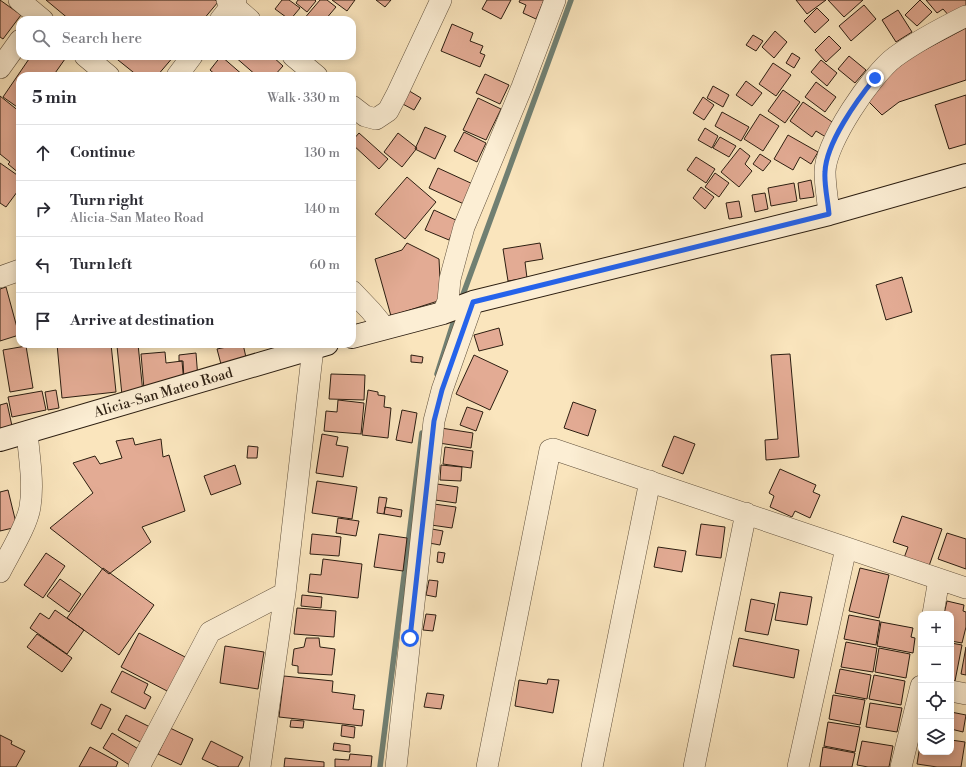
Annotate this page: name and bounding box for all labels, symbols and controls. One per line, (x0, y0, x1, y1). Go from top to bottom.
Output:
search box (16, 16, 356, 60)
icon: search (30, 27, 52, 49)
text: Search here (62, 29, 142, 48)
route end (866, 69, 884, 87)
text: 5 min (32, 87, 77, 109)
text: Walk · 330 m (267, 90, 340, 106)
icon: ahead (32, 142, 54, 164)
text: Continue (70, 143, 135, 162)
text: 130 m (305, 145, 340, 161)
text: Turn right (70, 191, 144, 210)
icon: right (32, 198, 54, 220)
text: 140 m (304, 201, 340, 217)
text: Alicia-San Mateo Road (70, 210, 204, 226)
icon: left (32, 254, 54, 276)
text: Turn left (70, 255, 132, 274)
text: 60 m (309, 257, 340, 273)
icon: arrive (32, 310, 54, 332)
text: Arrive at destination (70, 311, 214, 330)
street label: Alicia-San Mateo Road (91, 364, 235, 422)
map controls (918, 611, 954, 755)
button: + (918, 611, 954, 647)
route start (401, 629, 419, 647)
button: − (918, 647, 954, 683)
button: locate (918, 683, 954, 719)
button: layers (918, 719, 954, 755)

